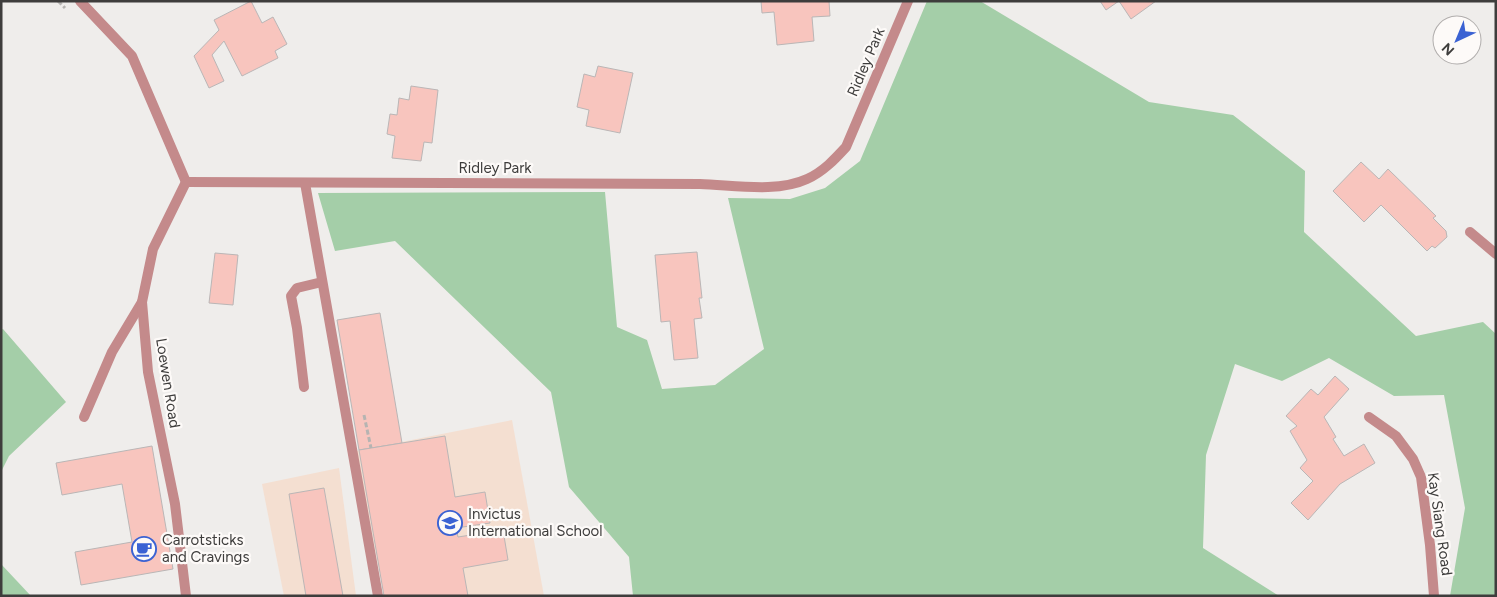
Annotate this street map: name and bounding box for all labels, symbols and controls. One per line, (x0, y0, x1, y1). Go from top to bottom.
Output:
north arrow (1432, 15, 1482, 65)
street label: Ridley Park (843, 24, 889, 99)
text: N (1439, 39, 1458, 59)
street label: Ridley Park (458, 159, 532, 177)
street label: Loewen Road (152, 337, 184, 429)
street label: Kay Siang Road (1424, 471, 1456, 577)
place label: Invictus International School (468, 505, 603, 540)
school or university icon: Invictus International School (437, 510, 463, 536)
place label: Carrotsticks and Cravings (162, 531, 249, 566)
cafe icon: Carrotsticks and Cravings (131, 536, 157, 562)

